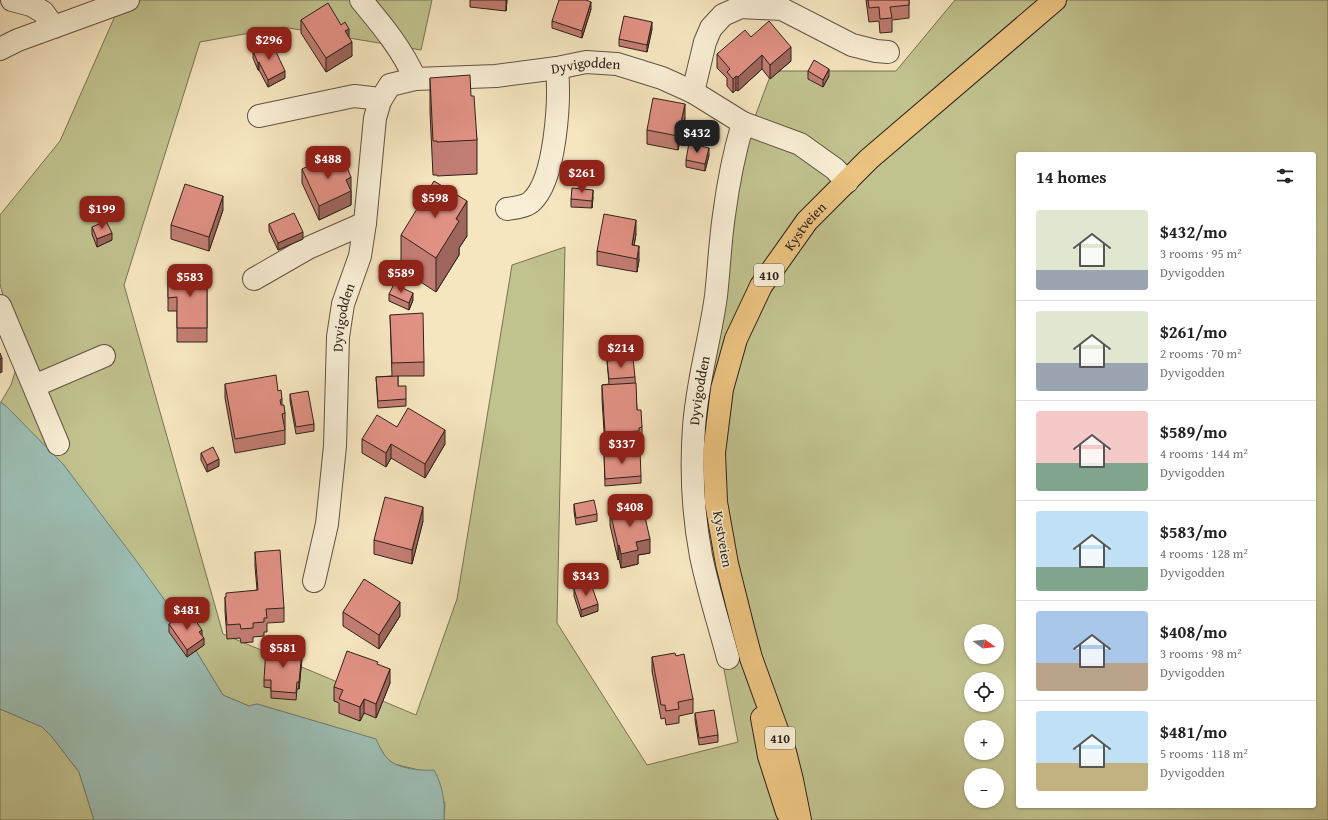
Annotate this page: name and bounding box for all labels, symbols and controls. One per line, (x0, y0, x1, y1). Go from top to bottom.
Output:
pin: $296 (245, 27, 293, 61)
text: $296 (256, 30, 282, 49)
street label: Dyvigodden (550, 52, 621, 79)
pin: $432 (673, 120, 721, 154)
text: $432 (684, 123, 710, 142)
pin: $488 (304, 146, 352, 180)
text: $488 (315, 149, 341, 168)
pin: $261 (558, 160, 606, 194)
text: $261 (569, 163, 595, 182)
text: 14 homes (1036, 164, 1107, 189)
icon: filters (1274, 165, 1296, 187)
pin: $598 (411, 185, 459, 219)
text: $598 (422, 188, 448, 207)
pin: $199 (78, 196, 126, 230)
street label: Kystveien (779, 197, 831, 255)
text: $199 (89, 199, 115, 218)
text: $432/mo (1160, 219, 1227, 244)
icon: home (1068, 226, 1116, 274)
text: 3 rooms · 95 m² (1160, 244, 1242, 263)
pin: $589 (377, 260, 425, 294)
text: $589 (388, 263, 414, 282)
text: Dyvigodden (1160, 263, 1225, 282)
pin: $583 (166, 264, 214, 298)
road number: 410 (754, 264, 784, 286)
text: $583 (177, 267, 203, 286)
street label: Dyvigodden (328, 280, 360, 352)
text: $261/mo (1160, 319, 1227, 344)
icon: home (1068, 327, 1116, 375)
pin: $214 (597, 335, 645, 369)
text: $214 (608, 338, 634, 357)
text: 2 rooms · 70 m² (1160, 344, 1242, 363)
street label: Dyvigodden (684, 354, 715, 426)
text: Dyvigodden (1160, 363, 1225, 382)
text: $589/mo (1160, 419, 1227, 444)
icon: home (1068, 427, 1116, 475)
pin: $337 (598, 431, 646, 465)
text: $337 (609, 434, 635, 453)
text: 4 rooms · 144 m² (1160, 444, 1248, 463)
text: Dyvigodden (1160, 463, 1225, 482)
pin: $408 (606, 494, 654, 528)
text: $408 (617, 497, 643, 516)
street label: Kystveien (708, 509, 738, 569)
text: $583/mo (1160, 519, 1227, 544)
icon: home (1068, 527, 1116, 575)
text: 4 rooms · 128 m² (1160, 544, 1248, 563)
pin: $343 (562, 563, 610, 597)
text: Dyvigodden (1160, 563, 1225, 582)
text: $343 (573, 566, 599, 585)
pin: $481 (163, 597, 211, 631)
text: $481 (174, 600, 200, 619)
text: $408/mo (1160, 619, 1227, 644)
north arrow (964, 624, 1004, 664)
map controls (964, 624, 1004, 808)
icon: home (1068, 627, 1116, 675)
pin: $581 (259, 635, 307, 669)
text: $581 (270, 638, 296, 657)
text: 3 rooms · 98 m² (1160, 644, 1242, 663)
text: Dyvigodden (1160, 663, 1225, 682)
button: locate (964, 672, 1004, 712)
text: $481/mo (1160, 719, 1227, 744)
button: + (964, 720, 1004, 760)
road number: 410 (765, 727, 795, 749)
icon: home (1068, 727, 1116, 775)
text: 5 rooms · 118 m² (1160, 744, 1248, 763)
text: Dyvigodden (1160, 763, 1225, 782)
button: − (964, 768, 1004, 808)

